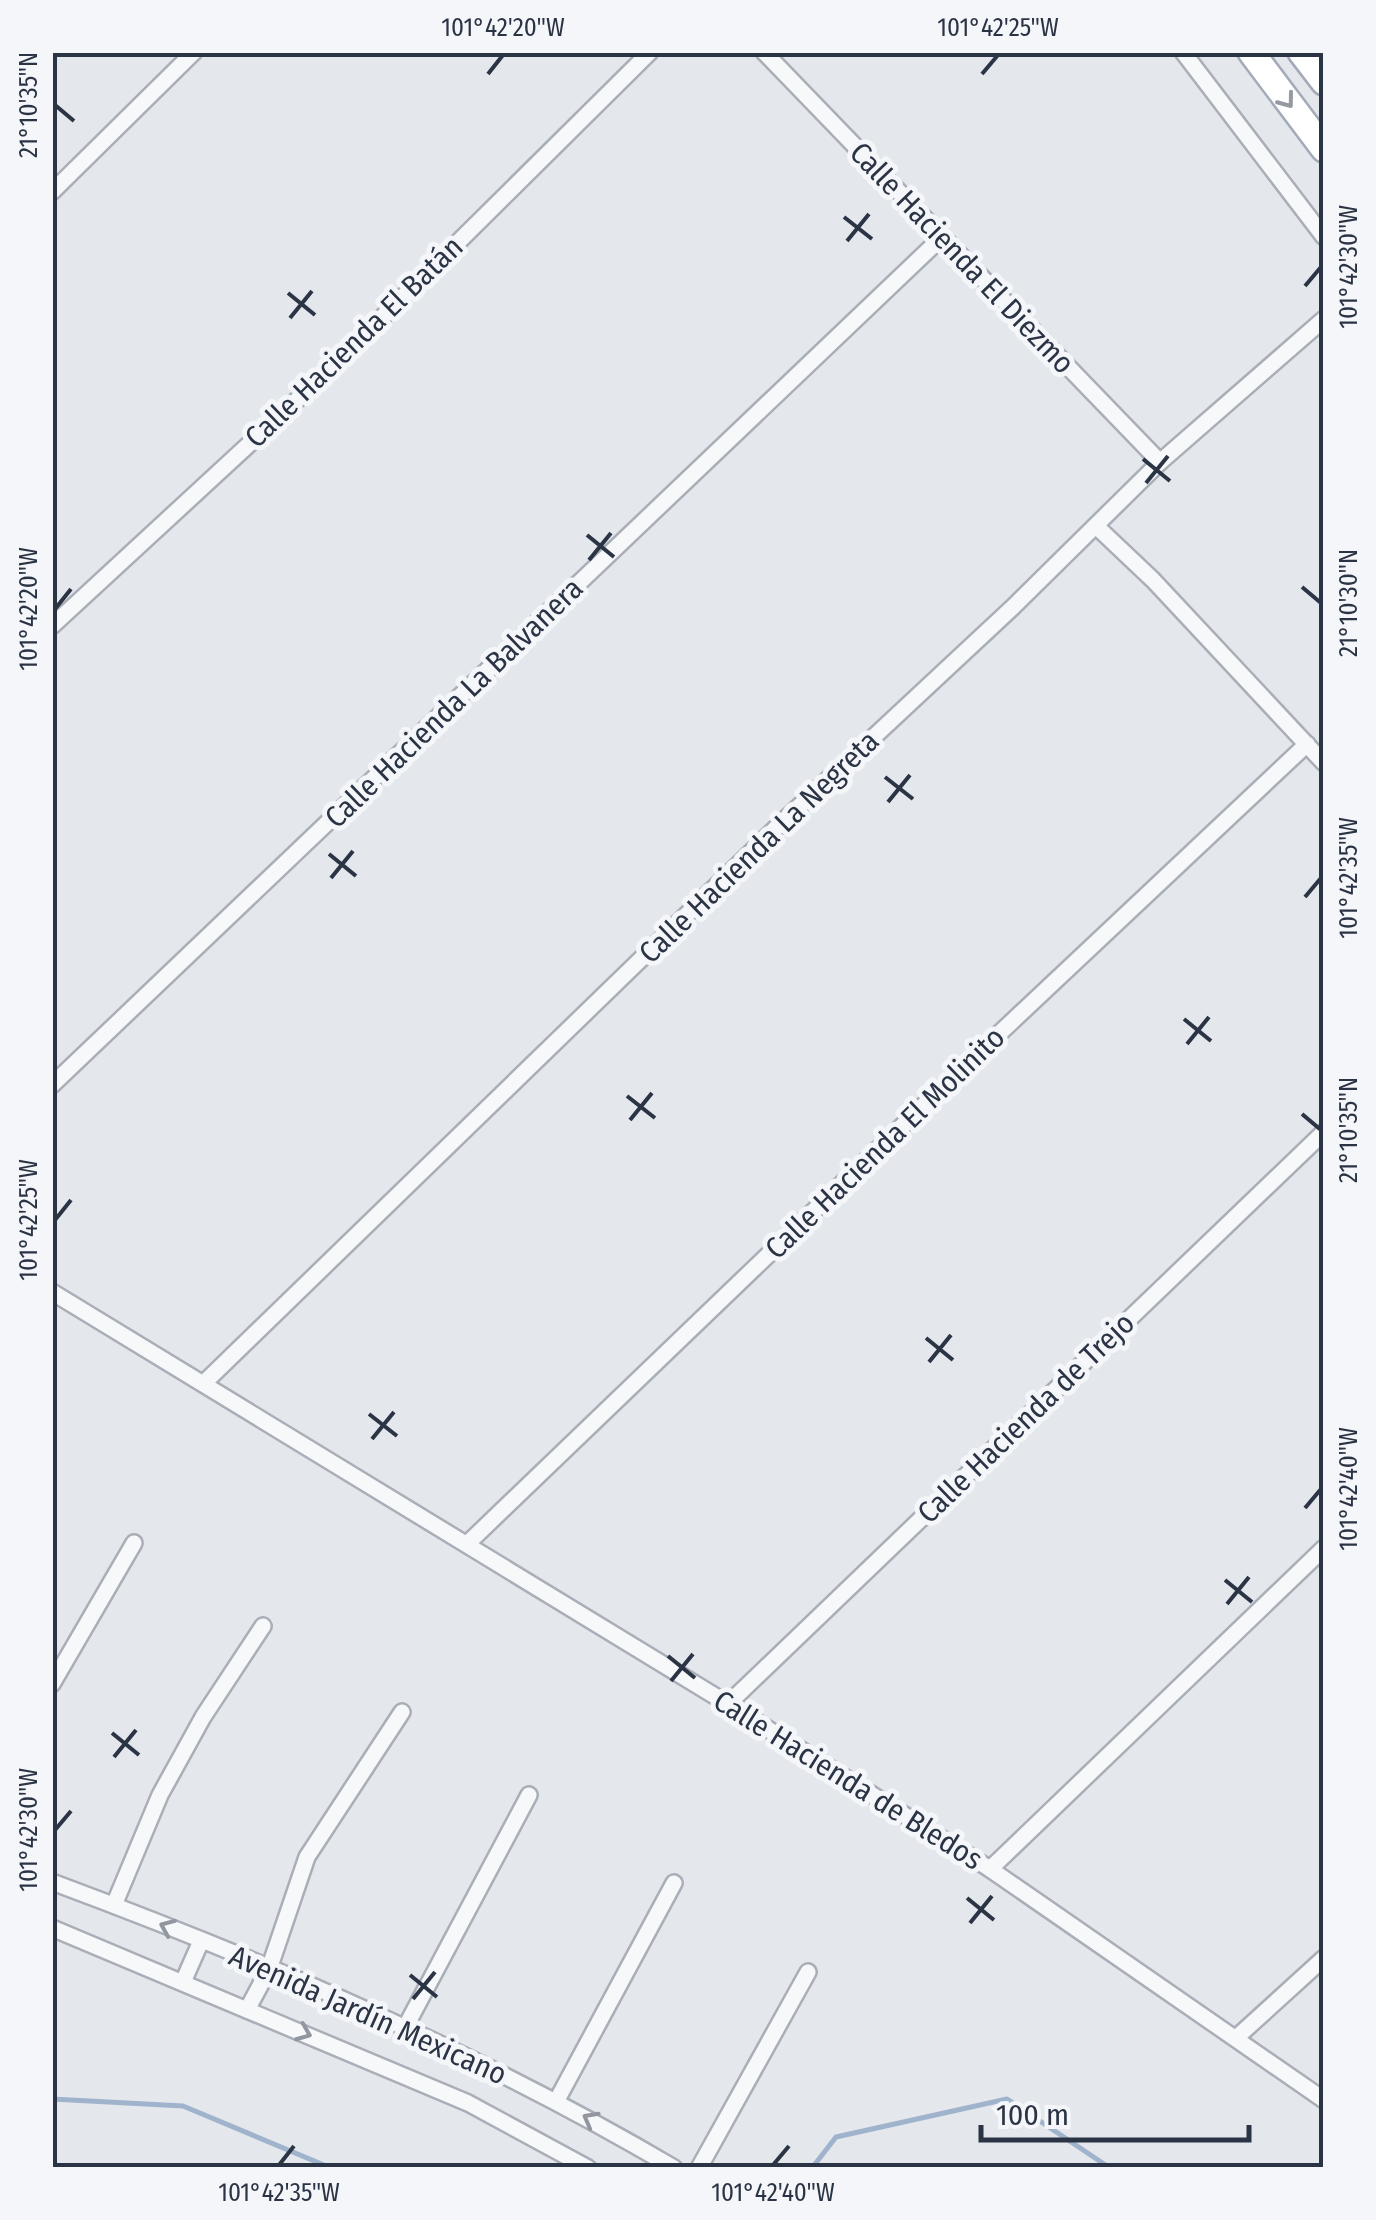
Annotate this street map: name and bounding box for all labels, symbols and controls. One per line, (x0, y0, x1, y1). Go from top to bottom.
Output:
text: 101°42'20"W (441, 13, 565, 43)
text: 101°42'25"W (937, 13, 1059, 43)
text: 21°10'35"N (14, 52, 44, 158)
one-way arrow (1276, 89, 1293, 107)
street label: Calle Hacienda El Diezmo (842, 135, 1082, 381)
text: 101°42'30"W (1334, 205, 1364, 329)
street label: Calle Hacienda El Batán (238, 229, 470, 455)
text: 101°42'20"W (14, 547, 44, 671)
text: 21°10'30"N (1334, 549, 1364, 657)
street label: Calle Hacienda La Balvanera (318, 570, 590, 836)
street label: Calle Hacienda La Negreta (632, 723, 886, 971)
text: 101°42'35"W (1334, 817, 1364, 939)
street label: Calle Hacienda El Molinito (758, 1019, 1012, 1267)
text: 21°10'35"N (1334, 1077, 1364, 1183)
text: 101°42'25"W (14, 1159, 44, 1281)
street label: Calle Hacienda de Trejo (910, 1305, 1142, 1531)
text: 101°42'40"W (1334, 1427, 1364, 1551)
street label: Calle Hacienda de Bledos (707, 1683, 989, 1877)
text: 101°42'30"W (14, 1768, 44, 1892)
one-way arrow (159, 1919, 177, 1939)
street label: Avenida Jardín Mexicano (224, 1938, 512, 2092)
one-way arrow (294, 2022, 312, 2042)
scale bar (981, 2080, 1248, 2142)
text: 100 m (996, 2097, 1069, 2133)
one-way arrow (583, 2111, 601, 2131)
text: 101°42'35"W (218, 2178, 340, 2208)
text: 101°42'40"W (711, 2178, 835, 2208)

